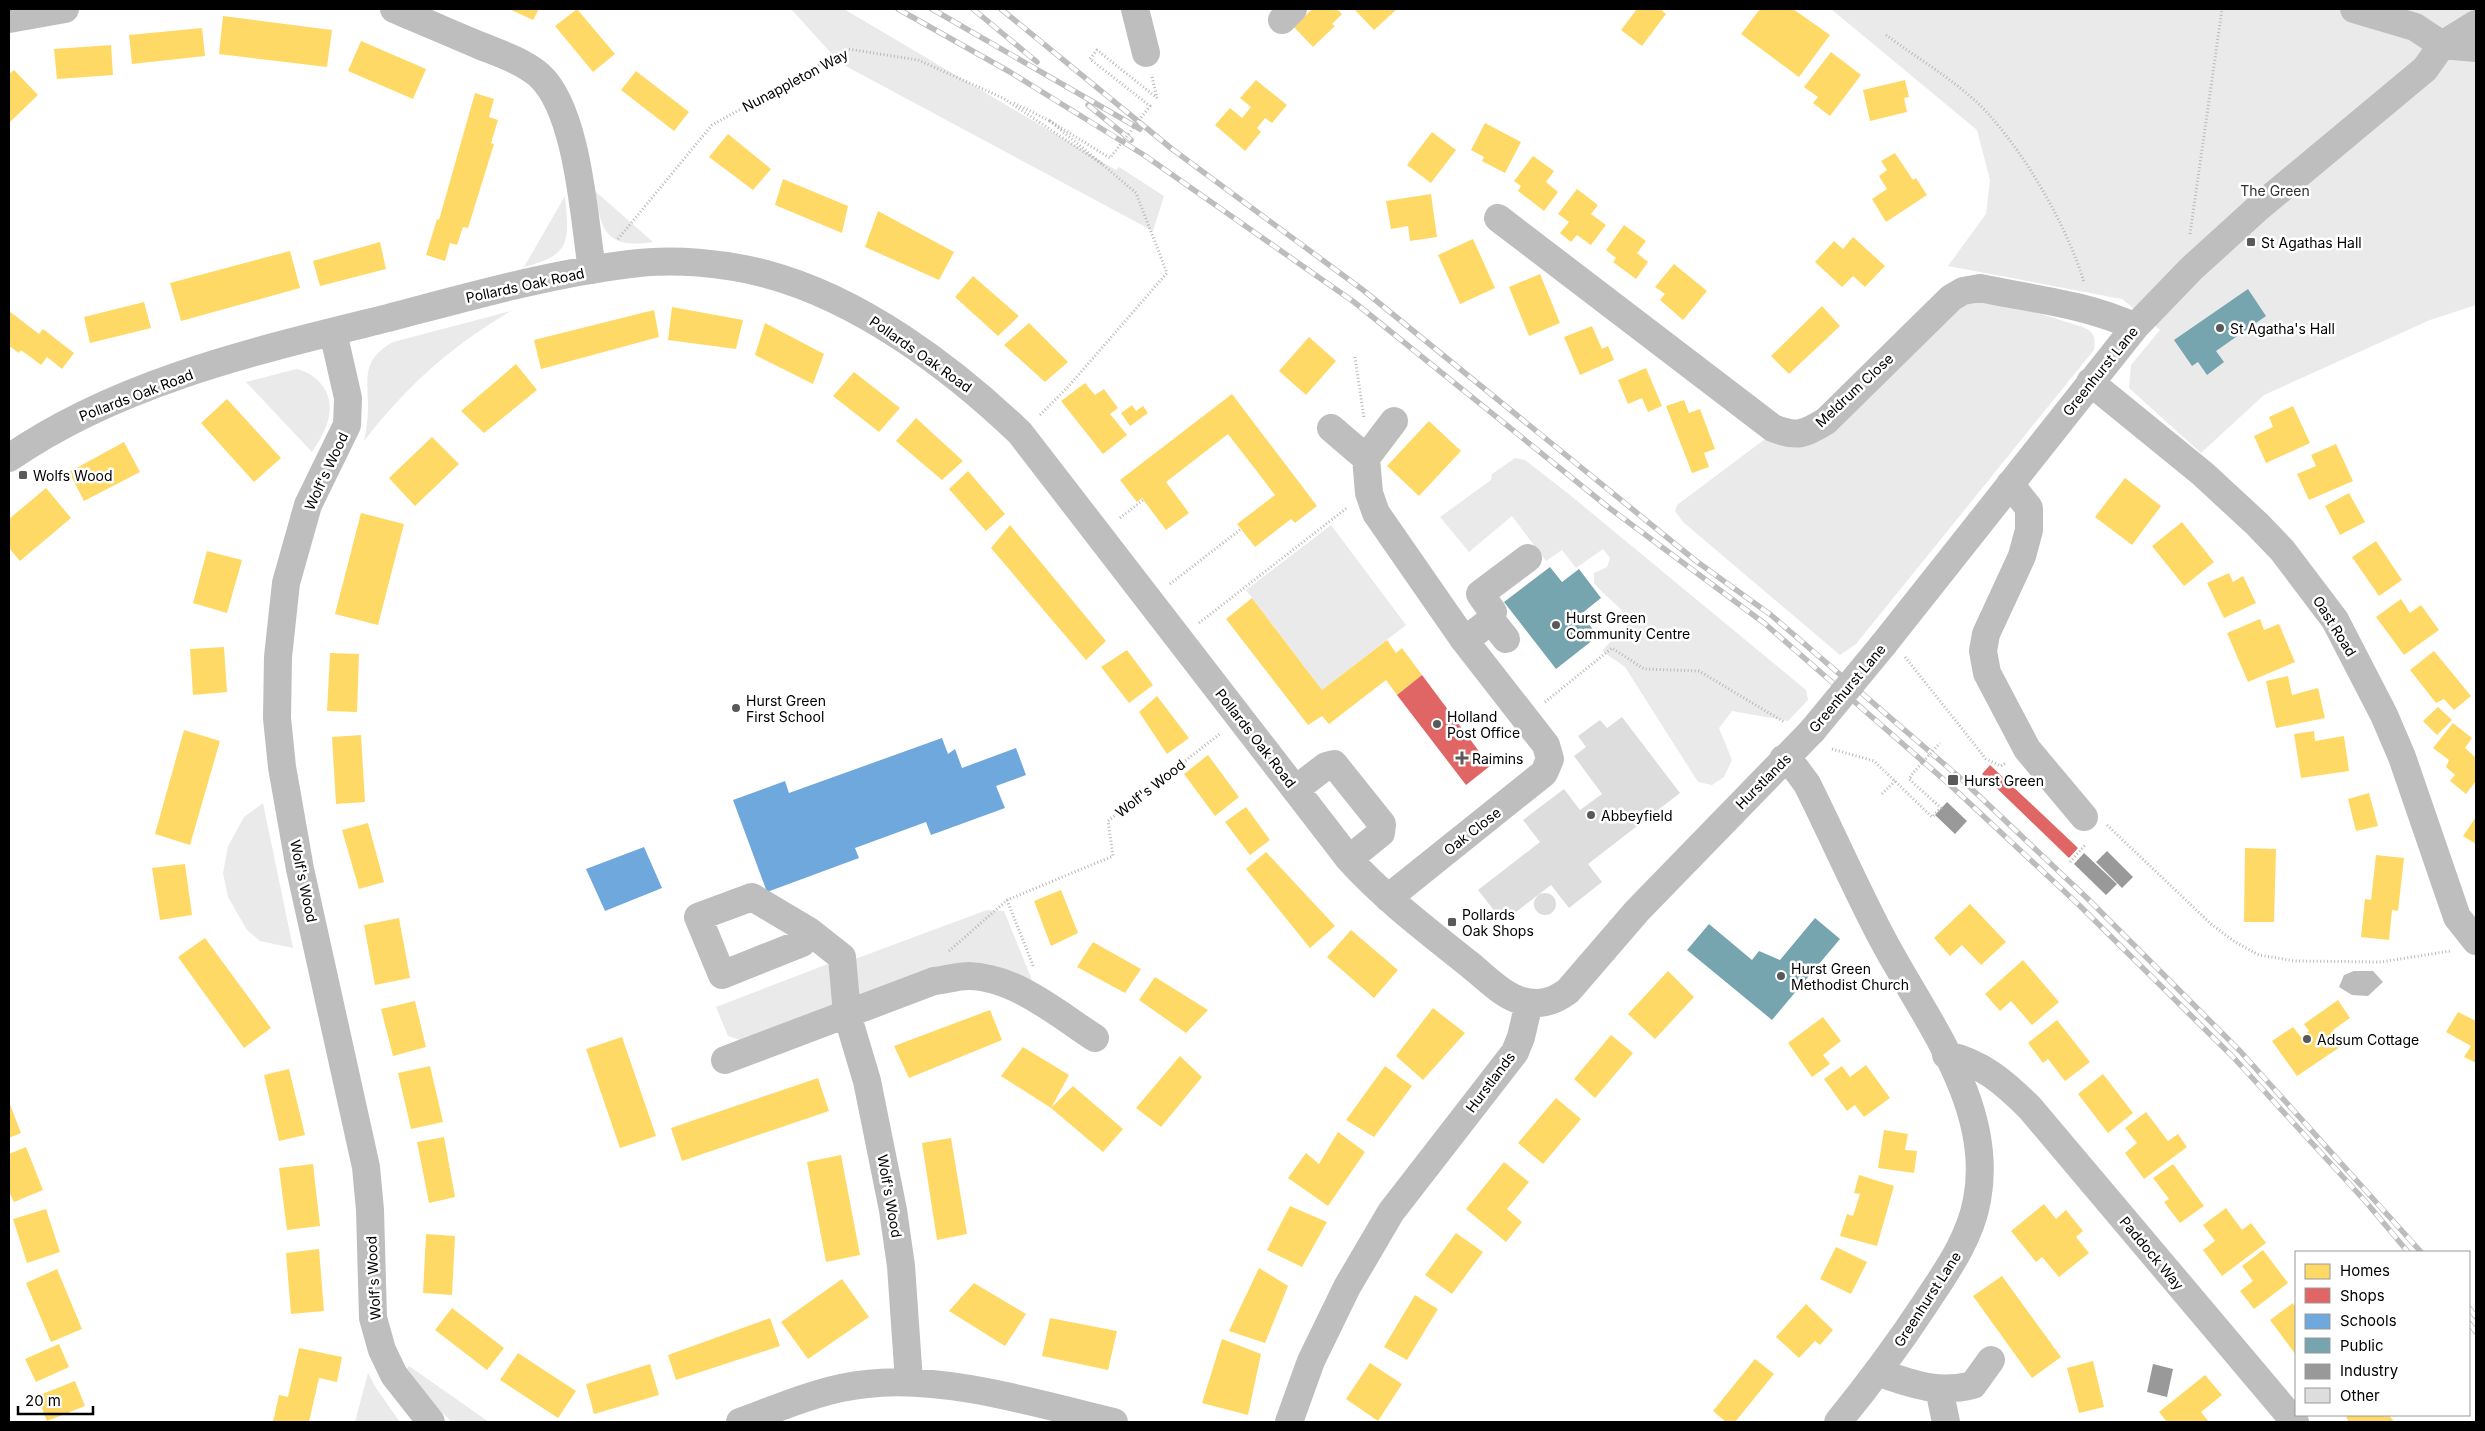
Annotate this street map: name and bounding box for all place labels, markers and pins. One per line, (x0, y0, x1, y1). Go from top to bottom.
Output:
place label: St Agathas Hall (2261, 234, 2362, 251)
marker: St Agathas Hall (2245, 236, 2257, 248)
place label: St Agatha's Hall (2230, 320, 2335, 337)
marker: St Agatha's Hall (2214, 322, 2226, 334)
place label: Wolfs Wood (33, 467, 113, 484)
marker: Wolfs Wood (17, 469, 29, 481)
place label: Hurst Green Community Centre (1566, 609, 1690, 642)
marker: Hurst Green Community Centre (1550, 619, 1562, 631)
place label: Hurst Green First School (746, 692, 826, 725)
marker: Hurst Green First School (730, 702, 742, 714)
place label: Holland Post Office (1447, 708, 1520, 741)
marker: Holland Post Office (1431, 718, 1443, 730)
place label: Raimins (1472, 750, 1524, 767)
marker: Raimins (1456, 752, 1468, 764)
place label: Hurst Green (1964, 772, 2044, 789)
marker: Hurst Green (1946, 773, 1960, 787)
place label: Abbeyfield (1601, 807, 1672, 824)
marker: Abbeyfield (1585, 809, 1597, 821)
place label: Pollards Oak Shops (1462, 906, 1534, 939)
marker: Pollards Oak Shops (1446, 916, 1458, 928)
place label: Hurst Green Methodist Church (1791, 960, 1909, 993)
marker: Hurst Green Methodist Church (1775, 970, 1787, 982)
place label: Adsum Cottage (2317, 1031, 2419, 1048)
marker: Adsum Cottage (2301, 1033, 2313, 1045)

